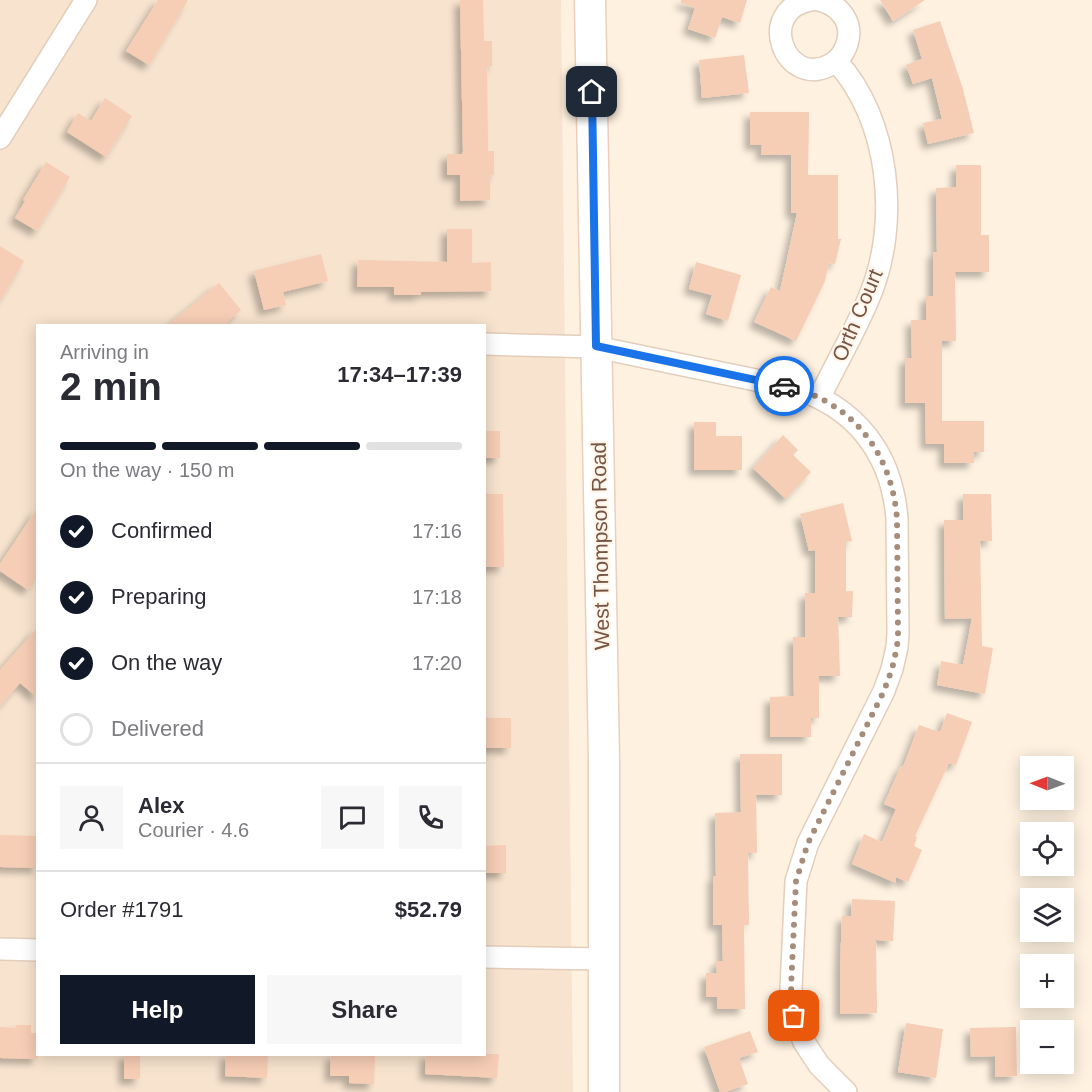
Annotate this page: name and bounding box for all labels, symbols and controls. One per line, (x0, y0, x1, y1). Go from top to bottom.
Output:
pin (566, 66, 617, 117)
icon: home (575, 75, 608, 108)
street label: Orth Court (827, 265, 887, 365)
text: Arriving in (60, 341, 149, 363)
courier (754, 356, 814, 416)
text: 17:34–17:39 (337, 362, 462, 387)
text: 2 min (60, 365, 162, 408)
icon: car (768, 370, 801, 403)
street label: West Thompson Road (587, 442, 613, 650)
text: On the way · 150 m (60, 459, 235, 481)
icon: check (60, 515, 93, 548)
text: Confirmed (111, 518, 212, 543)
text: 17:16 (412, 520, 462, 542)
icon: check (60, 581, 93, 614)
text: Preparing (111, 584, 206, 609)
text: 17:18 (412, 586, 462, 608)
icon: check (60, 647, 93, 680)
text: On the way (111, 650, 222, 675)
text: 17:20 (412, 652, 462, 674)
text: Delivered (111, 716, 204, 741)
north arrow (1020, 756, 1074, 810)
map controls (1020, 756, 1074, 1074)
button: person (60, 786, 123, 849)
button: chat (321, 786, 384, 849)
button: phone (399, 786, 462, 849)
text: Alex (138, 793, 184, 818)
text: Courier · 4.6 (138, 819, 249, 841)
button: locate (1020, 822, 1074, 876)
button: layers (1020, 888, 1074, 942)
text: Order #1791 (60, 897, 184, 922)
text: $52.79 (395, 897, 462, 922)
button: + (1020, 954, 1074, 1008)
button: Help (60, 975, 255, 1044)
button: Share (267, 975, 462, 1044)
pin (768, 990, 819, 1041)
icon: bag (777, 999, 810, 1032)
button: − (1020, 1020, 1074, 1074)

